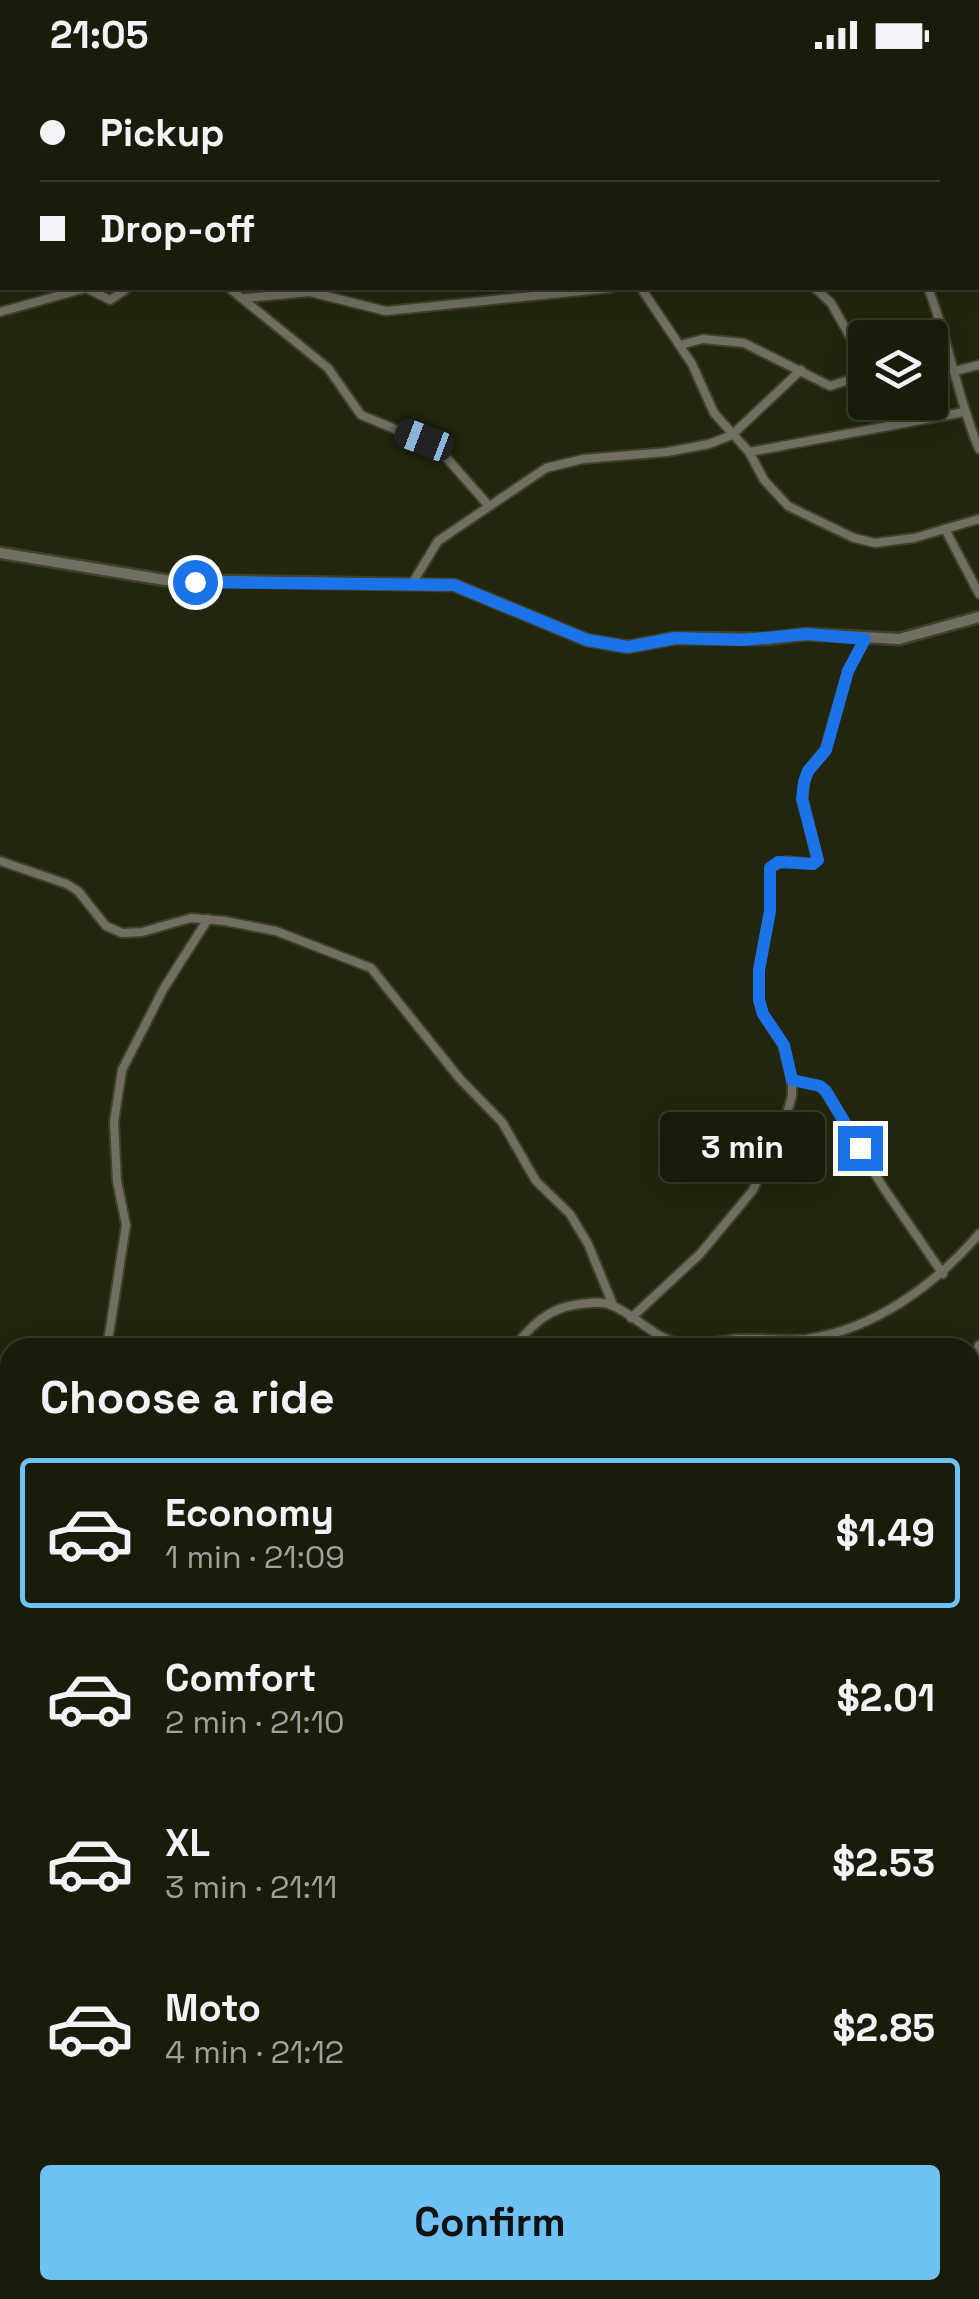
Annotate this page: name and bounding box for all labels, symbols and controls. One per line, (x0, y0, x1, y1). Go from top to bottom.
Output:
text: 21:05 (50, 11, 149, 59)
text: Pickup (100, 109, 224, 157)
text: Drop-off (100, 205, 255, 253)
map controls (848, 320, 948, 420)
button: layers (848, 320, 948, 420)
car (391, 415, 457, 465)
route start (173, 560, 218, 605)
callout: 3 min (660, 1113, 825, 1183)
route end (838, 1126, 883, 1171)
text: 3 min (701, 1127, 784, 1167)
text: Choose a ride (40, 1369, 335, 1426)
icon: car (45, 1488, 135, 1578)
text: Economy (165, 1489, 334, 1537)
text: $1.49 (836, 1509, 935, 1557)
text: 1 min · 21:09 (165, 1537, 345, 1577)
icon: car (45, 1653, 135, 1743)
text: Comfort (165, 1654, 316, 1702)
text: $2.01 (837, 1674, 935, 1722)
text: 2 min · 21:10 (165, 1702, 345, 1742)
icon: car (45, 1818, 135, 1908)
text: XL (165, 1819, 210, 1867)
text: $2.53 (832, 1839, 935, 1887)
text: 3 min · 21:11 (165, 1867, 337, 1907)
icon: car (45, 1983, 135, 2073)
text: Moto (165, 1984, 261, 2032)
text: $2.85 (832, 2004, 935, 2052)
text: 4 min · 21:12 (165, 2032, 344, 2072)
button: Confirm (40, 2165, 940, 2280)

